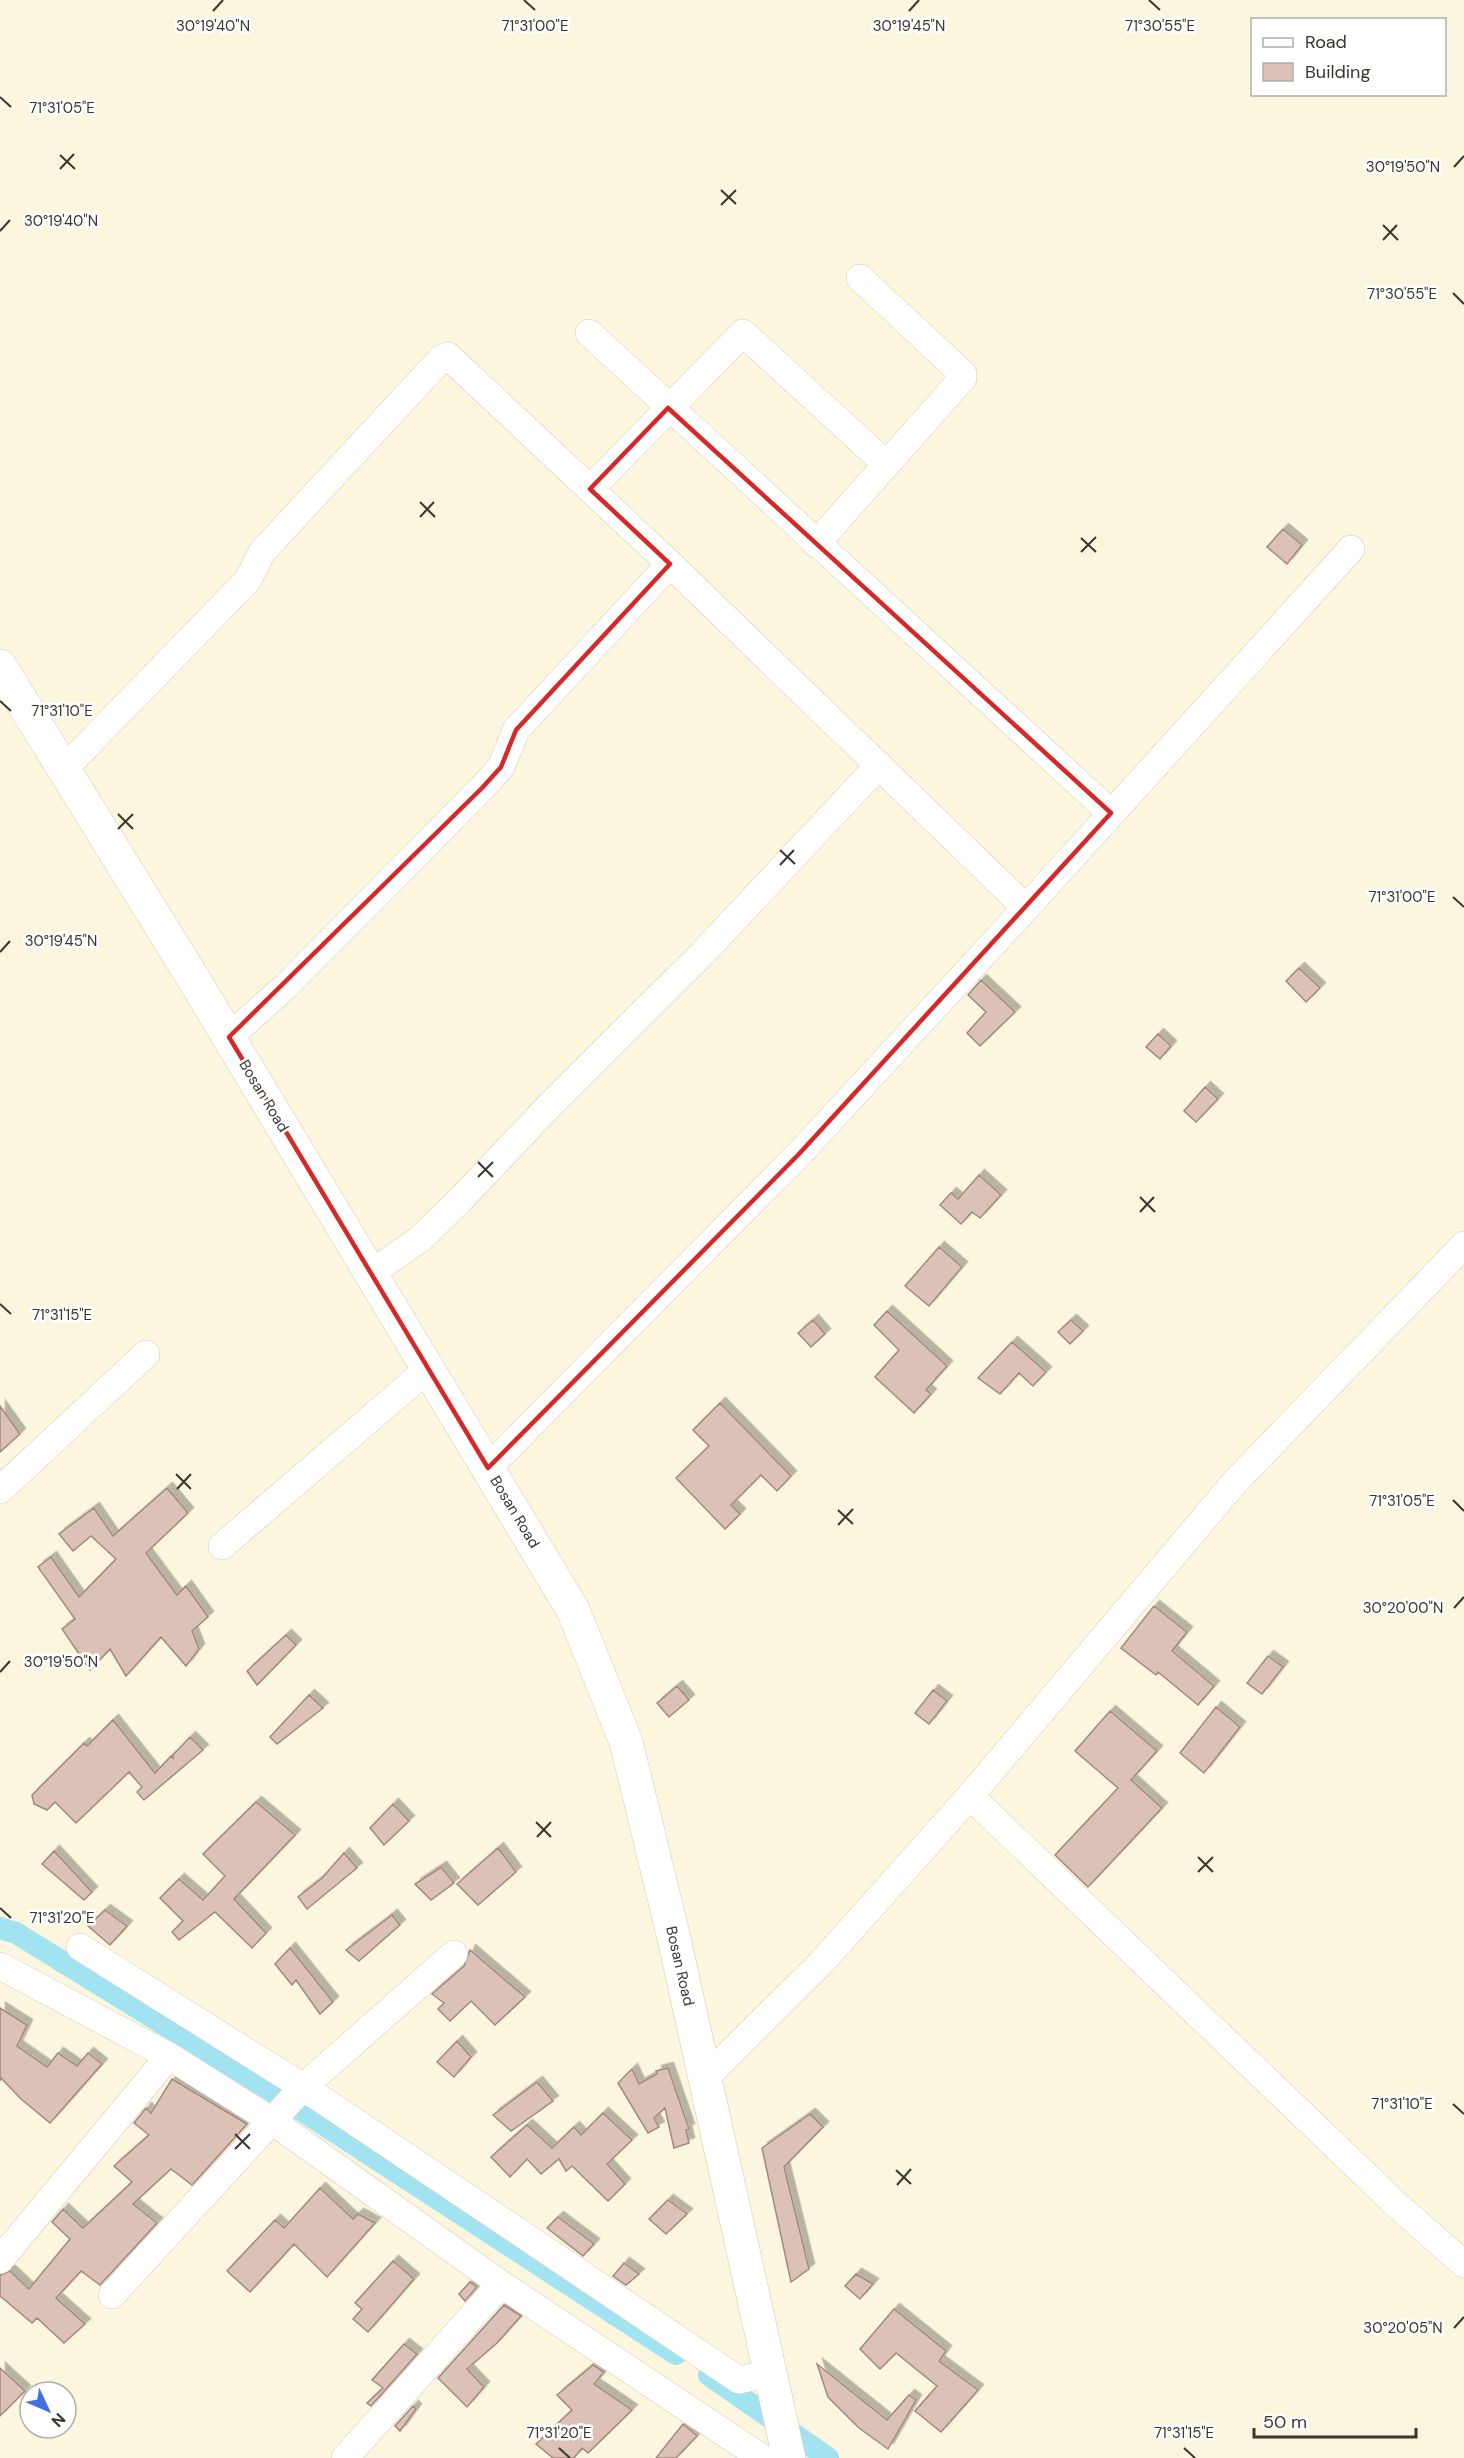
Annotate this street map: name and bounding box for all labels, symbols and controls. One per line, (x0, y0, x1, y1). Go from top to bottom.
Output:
text: 30°19'40"N (176, 16, 250, 36)
text: 71°31'00"E (502, 16, 568, 36)
text: 30°19'45"N (873, 16, 945, 36)
text: 71°30'55"E (1125, 16, 1195, 36)
legend (1251, 18, 1446, 96)
text: Road (1305, 30, 1347, 54)
text: Building (1305, 60, 1370, 84)
text: 71°31'05"E (29, 98, 95, 118)
text: 30°19'50"N (1366, 157, 1440, 177)
text: 30°19'40"N (24, 211, 98, 231)
text: 71°30'55"E (1367, 284, 1437, 304)
text: 71°31'10"E (31, 701, 93, 721)
text: 71°31'00"E (1369, 887, 1435, 907)
text: 30°19'45"N (25, 931, 97, 951)
street label: Bosan Road (235, 1056, 293, 1136)
text: 71°31'15"E (32, 1305, 92, 1325)
street label: Bosan Road (486, 1472, 544, 1552)
text: 71°31'05"E (1369, 1491, 1435, 1511)
text: 30°20'00"N (1363, 1598, 1443, 1618)
text: 30°19'50"N (24, 1652, 98, 1672)
text: 71°31'20"E (29, 1908, 95, 1928)
street label: Bosan Road (661, 1924, 699, 2008)
text: 71°31'10"E (1371, 2094, 1433, 2114)
text: 30°20'05"N (1363, 2318, 1443, 2338)
north arrow (18, 2380, 78, 2440)
scale bar (1254, 2401, 1416, 2439)
text: N (47, 2409, 70, 2432)
text: 50 m (1263, 2410, 1307, 2434)
text: 71°31'20"E (526, 2423, 592, 2443)
text: 71°31'15"E (1154, 2423, 1214, 2443)

